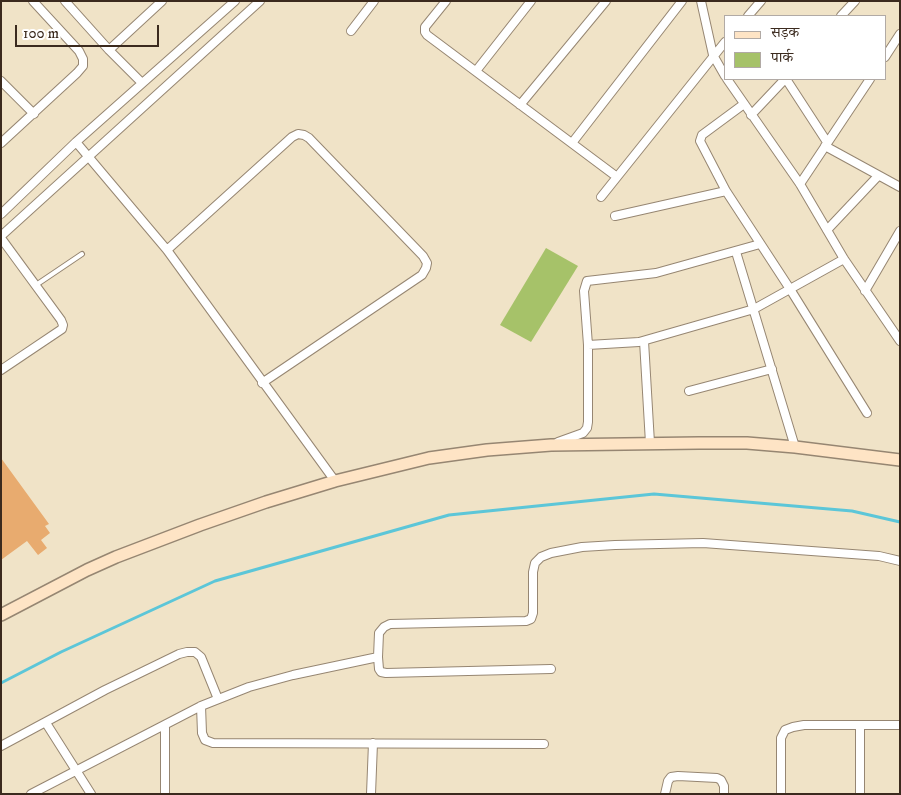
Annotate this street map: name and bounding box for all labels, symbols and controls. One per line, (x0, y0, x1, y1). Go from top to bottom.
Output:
scale bar (18, 15, 161, 47)
legend (724, 15, 886, 80)
text: सड़क (771, 23, 799, 42)
text: 100 m (23, 24, 59, 43)
text: पार्क (771, 48, 793, 67)

